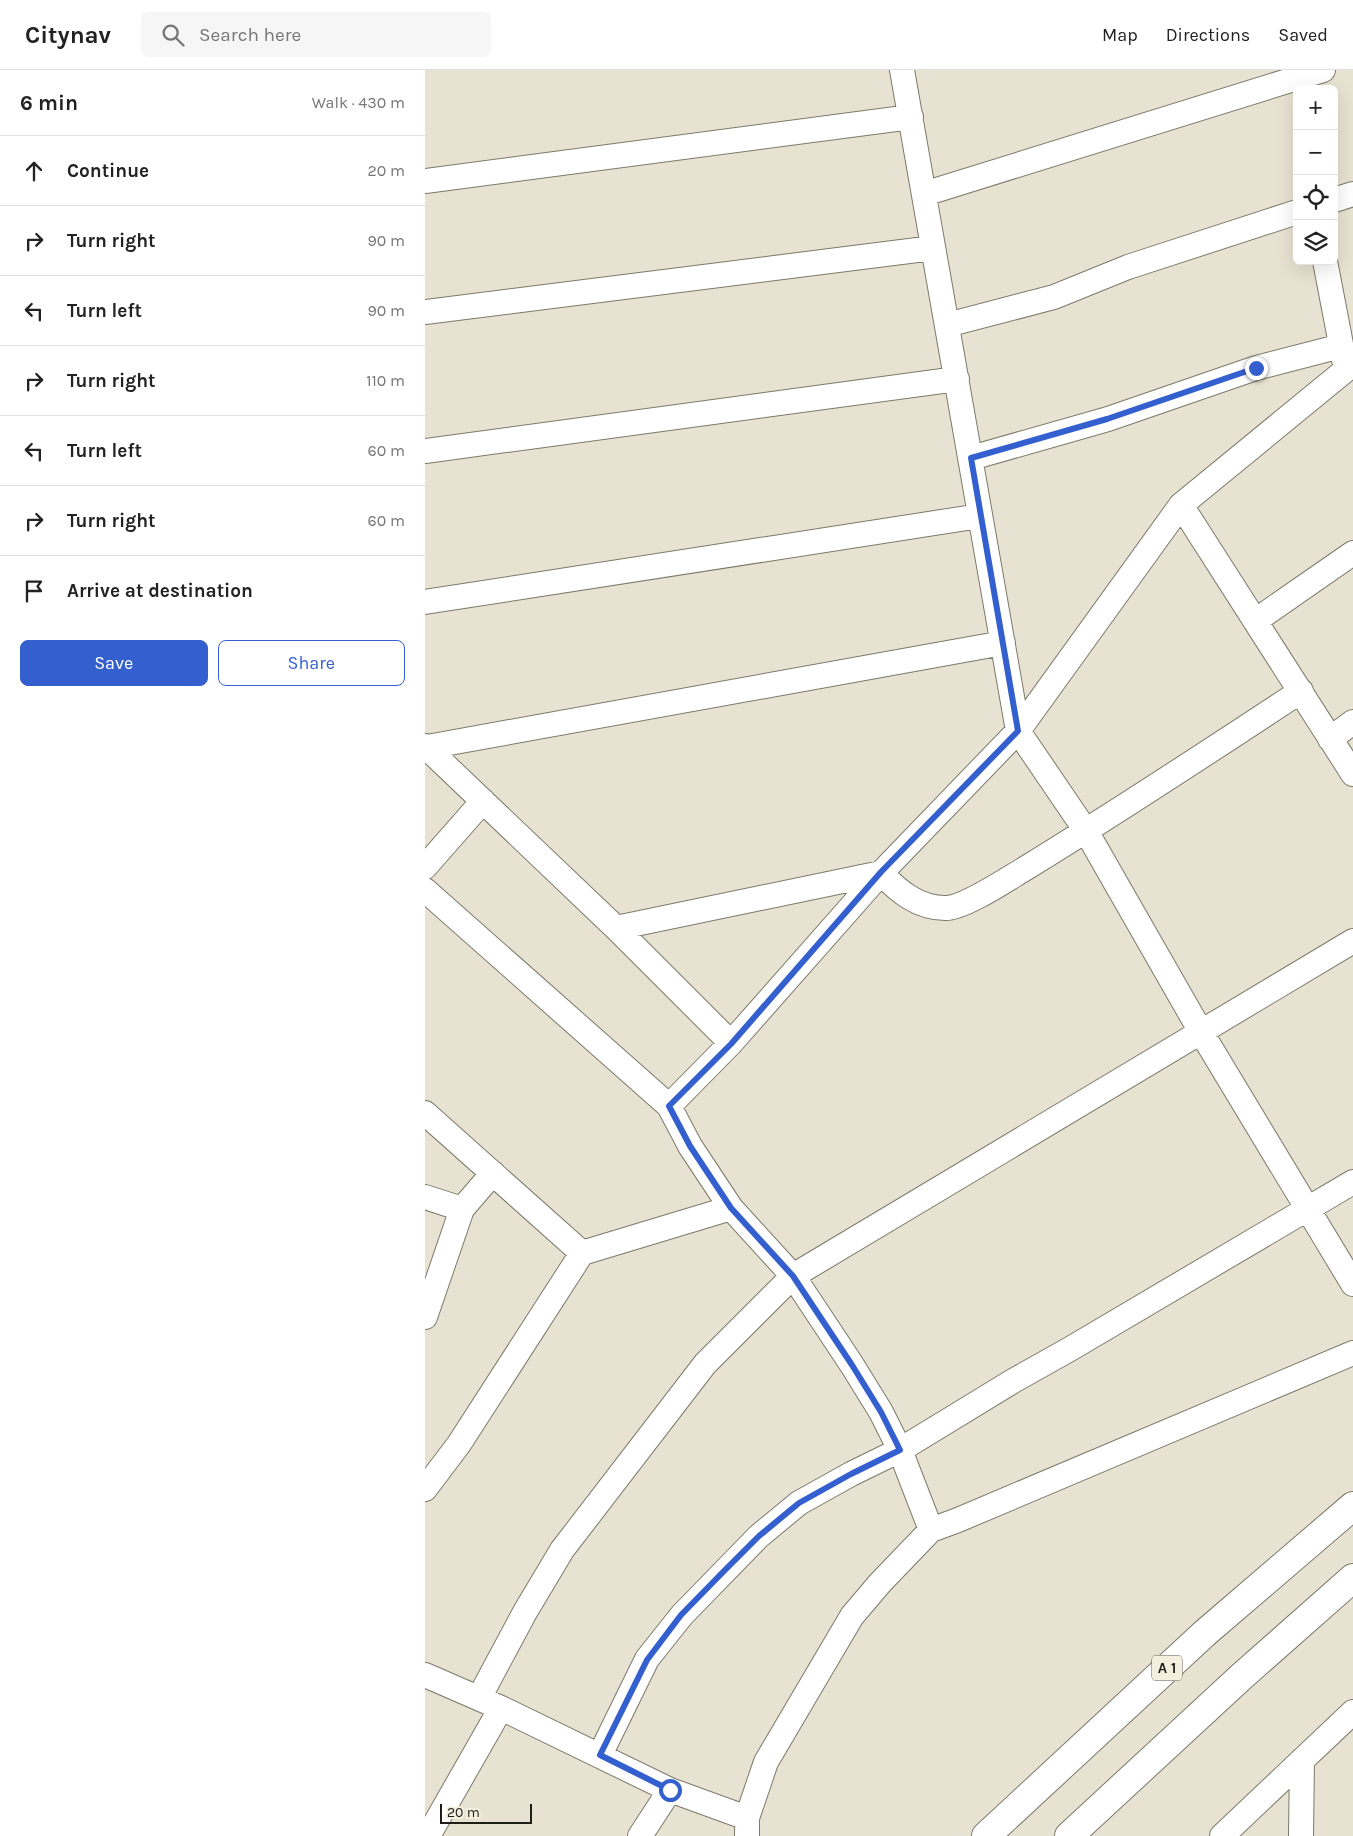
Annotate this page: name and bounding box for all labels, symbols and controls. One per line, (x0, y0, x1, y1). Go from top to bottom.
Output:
search box (141, 12, 491, 57)
text: Citynav (25, 21, 111, 49)
icon: search (159, 21, 187, 49)
text: Search here (199, 24, 301, 46)
text: Map (1102, 24, 1138, 46)
text: Directions (1166, 24, 1250, 46)
text: Saved (1278, 24, 1328, 46)
map controls (1293, 85, 1338, 265)
button: + (1293, 85, 1338, 130)
text: 6 min (20, 91, 78, 115)
text: Walk · 430 m (312, 93, 405, 112)
button: − (1293, 130, 1338, 175)
icon: ahead (20, 157, 48, 185)
text: Continue (67, 160, 149, 182)
text: 20 m (367, 161, 405, 180)
button: locate (1293, 175, 1338, 220)
button: layers (1293, 220, 1338, 265)
icon: right (20, 227, 48, 255)
text: Turn right (67, 230, 156, 252)
text: 90 m (367, 231, 405, 250)
icon: left (20, 297, 48, 325)
text: Turn left (67, 300, 142, 322)
text: 90 m (367, 301, 405, 320)
route end (1245, 357, 1268, 380)
icon: right (20, 367, 48, 395)
text: Turn right (67, 370, 156, 392)
text: 110 m (366, 371, 405, 390)
icon: left (20, 437, 48, 465)
text: Turn left (67, 440, 142, 462)
text: 60 m (368, 441, 405, 460)
icon: right (20, 507, 48, 535)
text: Turn right (67, 510, 156, 532)
text: 60 m (368, 511, 405, 530)
icon: arrive (20, 577, 48, 605)
text: Arrive at destination (67, 580, 253, 602)
button: Save (20, 640, 208, 686)
button: Share (218, 640, 405, 686)
road number: A 1 (1152, 1656, 1182, 1680)
route start (659, 1779, 682, 1802)
scale bar (440, 1801, 533, 1824)
text: 20 m (447, 1804, 480, 1821)

